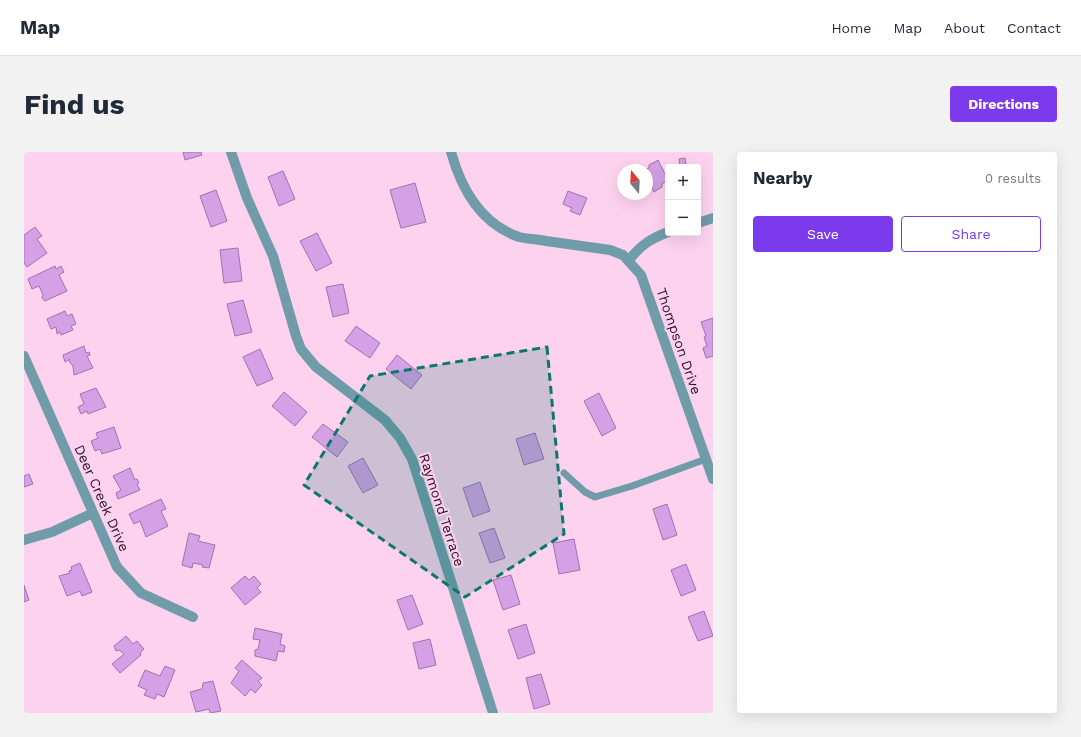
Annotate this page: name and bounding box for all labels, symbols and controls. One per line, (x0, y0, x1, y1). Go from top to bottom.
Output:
text: Map (20, 16, 60, 39)
text: Home (831, 20, 871, 36)
text: Map (893, 20, 922, 36)
text: About (944, 20, 985, 36)
text: Contact (1007, 20, 1061, 36)
button: Directions (950, 86, 1057, 122)
text: Find us (24, 88, 124, 121)
north arrow (617, 164, 653, 200)
map controls (665, 164, 701, 236)
button: + (665, 164, 701, 200)
text: Nearby (753, 168, 812, 188)
text: 0 results (985, 171, 1041, 186)
button: − (665, 200, 701, 236)
button: Save (753, 216, 893, 252)
button: Share (901, 216, 1041, 252)
street label: Thompson Drive (653, 286, 705, 396)
street label: Deer Creek Drive (71, 442, 133, 554)
street label: Raymond Terrace (416, 452, 468, 568)

